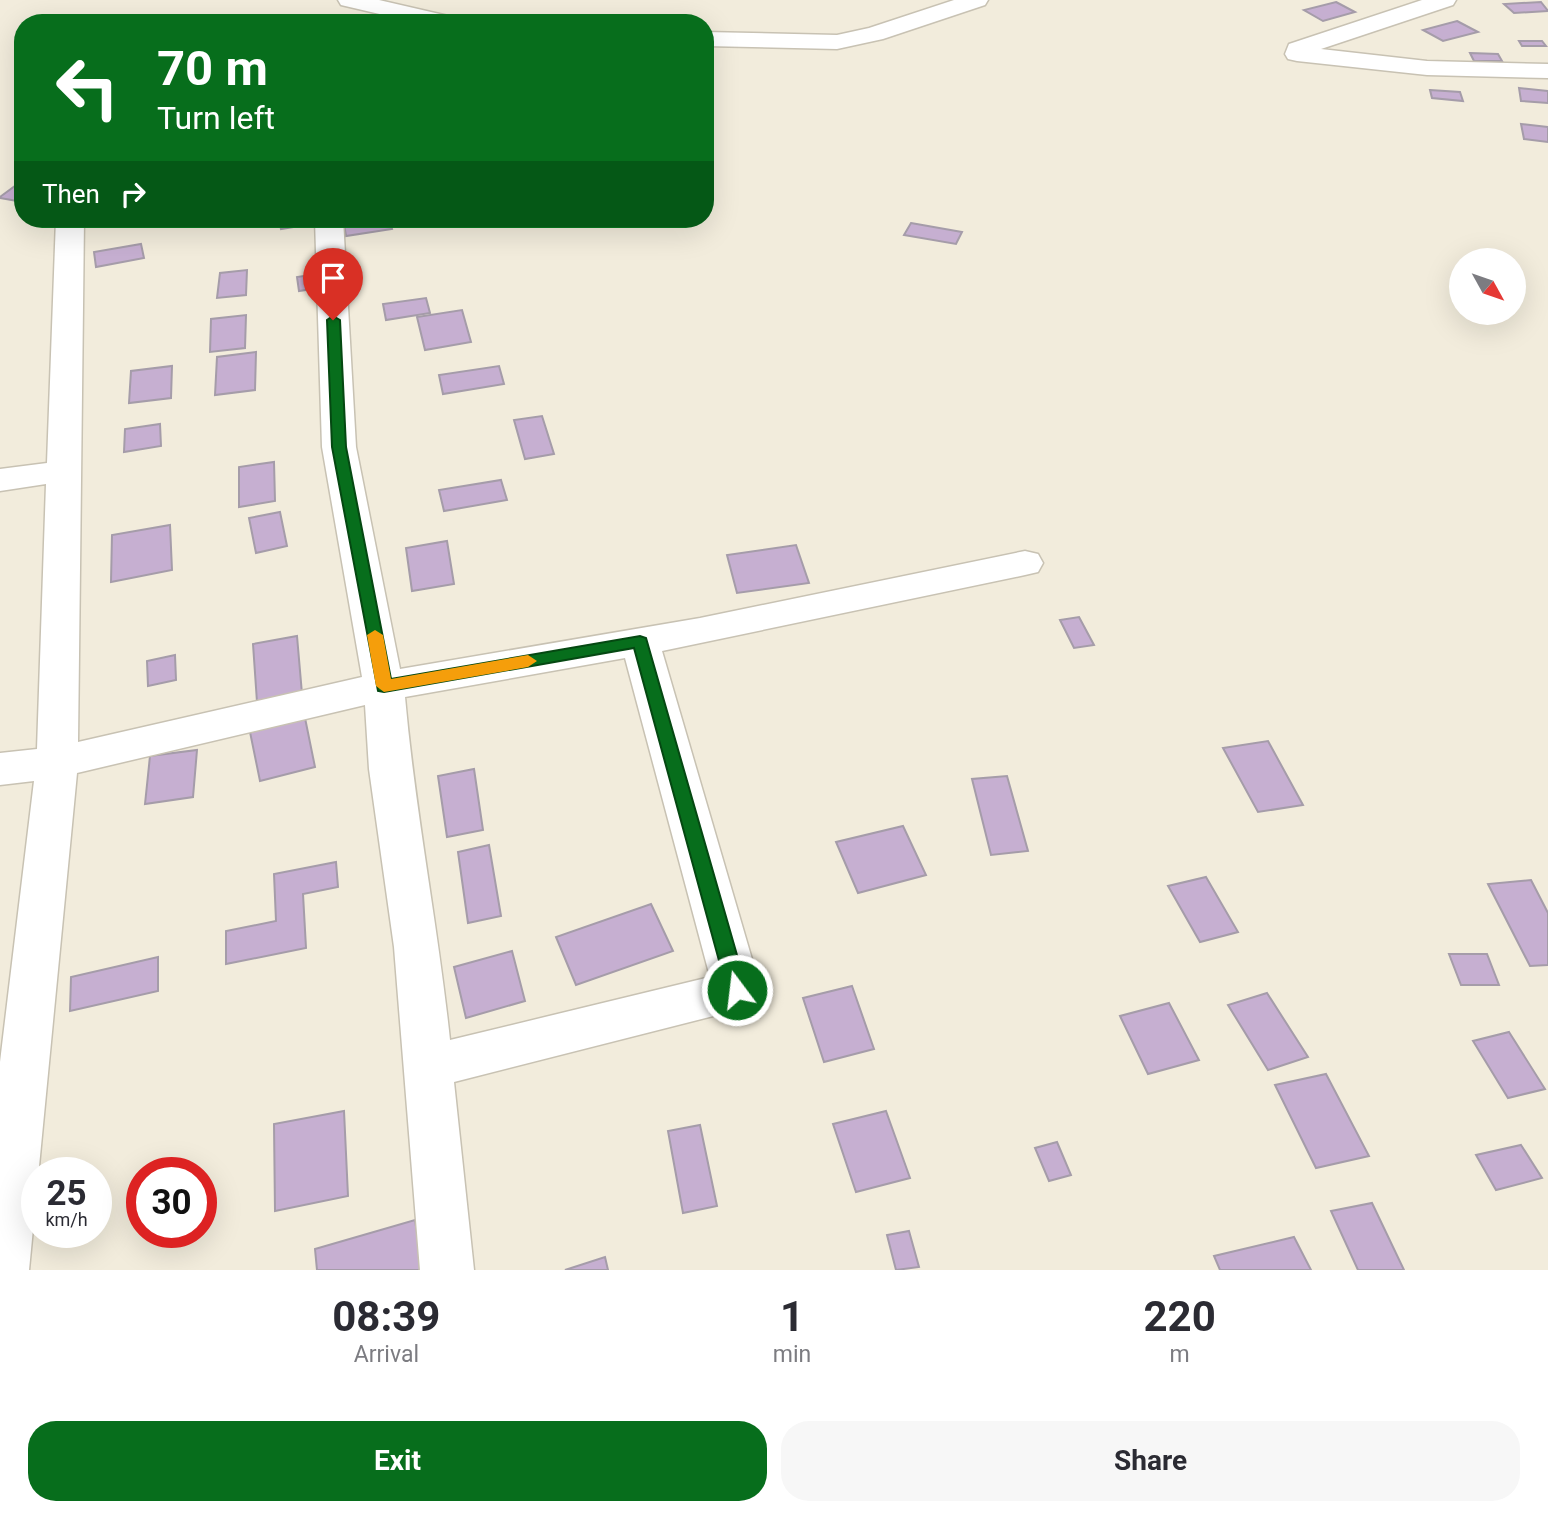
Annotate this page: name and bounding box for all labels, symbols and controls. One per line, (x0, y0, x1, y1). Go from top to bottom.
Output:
text: 70 m (157, 40, 268, 97)
icon: left (42, 42, 133, 133)
text: Turn left (157, 99, 275, 137)
icon: right (114, 175, 152, 213)
text: Then (42, 179, 100, 209)
pin (303, 248, 363, 320)
north arrow (1449, 248, 1526, 326)
map controls (1449, 248, 1526, 325)
icon: arrive (314, 259, 352, 297)
position arrow (700, 953, 774, 1027)
speed limit sign: 30 (126, 1157, 217, 1248)
text: 25 (46, 1173, 87, 1214)
text: km/h (45, 1209, 88, 1230)
text: 08:39 (332, 1292, 440, 1341)
text: 1 (780, 1292, 804, 1341)
text: 220 (1143, 1292, 1216, 1341)
text: Arrival (354, 1341, 419, 1368)
text: min (773, 1341, 811, 1368)
text: m (1170, 1341, 1190, 1368)
button: Exit (28, 1421, 767, 1501)
button: Share (781, 1421, 1520, 1501)

